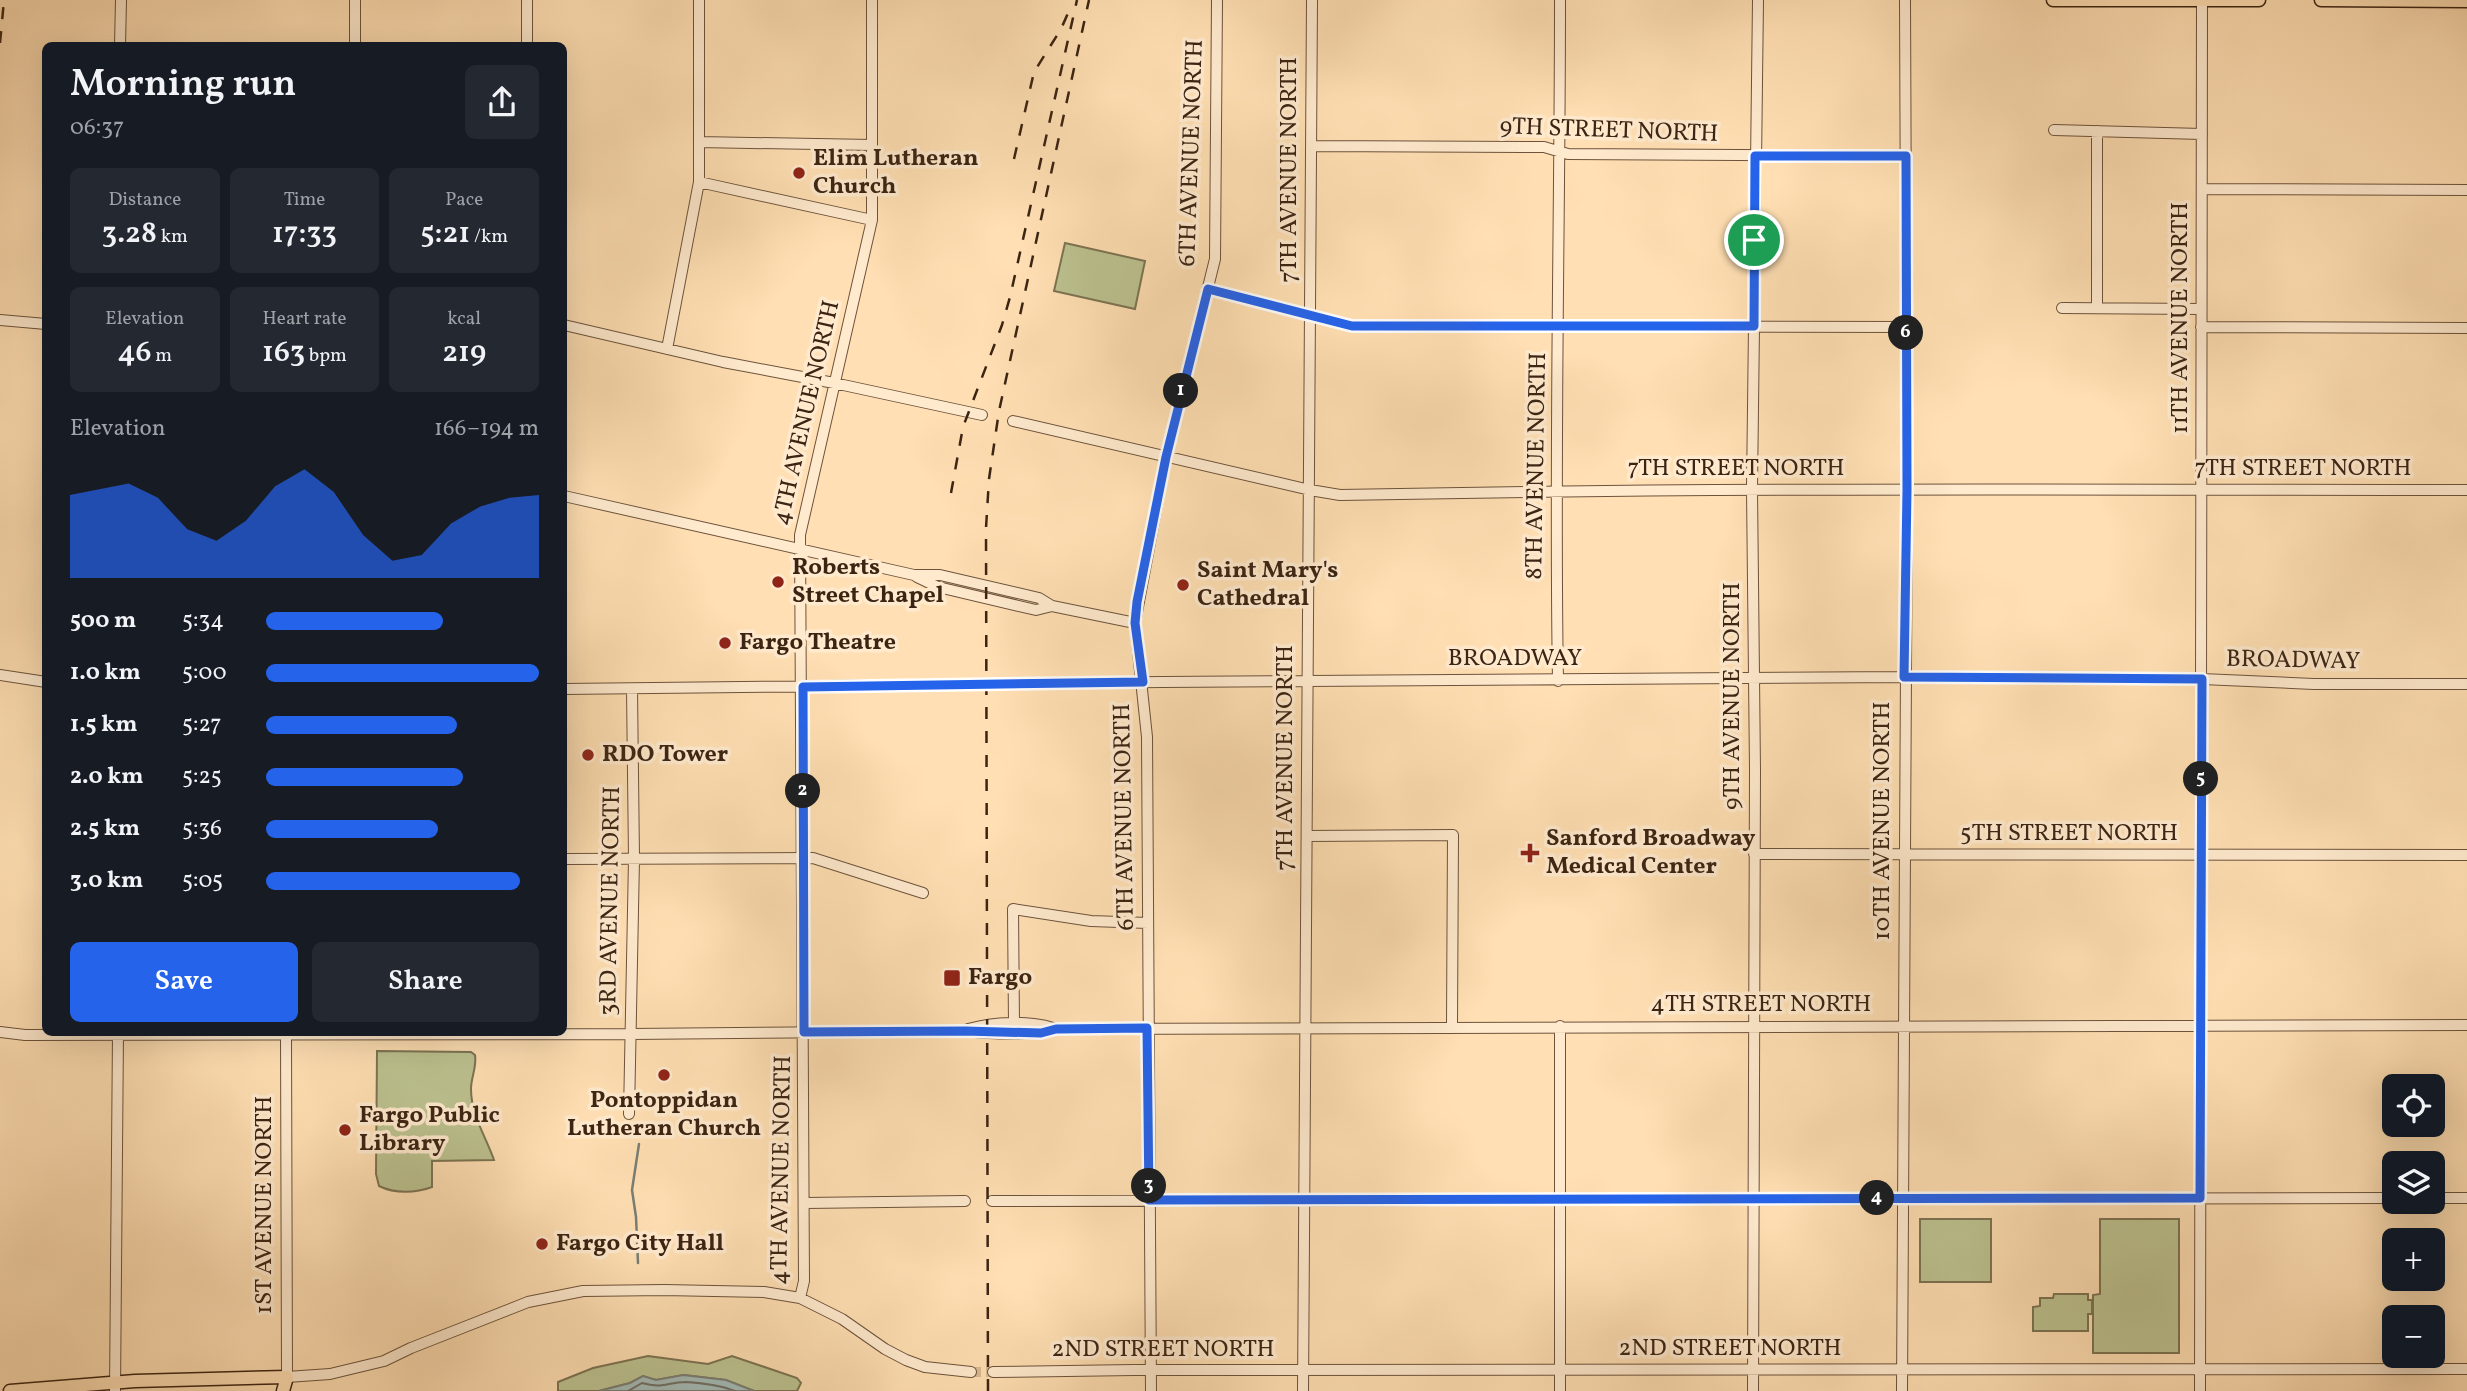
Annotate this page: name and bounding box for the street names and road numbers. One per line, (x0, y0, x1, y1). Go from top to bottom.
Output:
street label: 6TH AVENUE NORTH (1171, 39, 1213, 267)
street label: 7TH AVENUE NORTH (1273, 57, 1307, 283)
street label: 9TH STREET NORTH (1499, 110, 1719, 152)
street label: 11TH AVENUE NORTH (2164, 202, 2198, 434)
street label: 4TH AVENUE NORTH (765, 297, 849, 529)
street label: 8TH AVENUE NORTH (1518, 352, 1556, 580)
street label: 7TH STREET NORTH (1627, 452, 1845, 486)
street label: 7TH STREET NORTH (2194, 452, 2412, 486)
street label: 9TH AVENUE NORTH (1716, 582, 1750, 810)
street label: BROADWAY (1448, 642, 1582, 676)
street label: BROADWAY (2226, 643, 2360, 679)
street label: 7TH AVENUE NORTH (1269, 645, 1303, 871)
street label: 10TH AVENUE NORTH (1866, 701, 1900, 941)
street label: 6TH AVENUE NORTH (1106, 703, 1144, 931)
street label: 3RD AVENUE NORTH (592, 786, 630, 1016)
street label: 5TH STREET NORTH (1960, 817, 2178, 851)
street label: 4TH STREET NORTH (1651, 988, 1871, 1022)
street label: 4TH AVENUE NORTH (763, 1055, 801, 1285)
street label: 1ST AVENUE NORTH (248, 1096, 282, 1314)
street label: 2ND STREET NORTH (1618, 1332, 1842, 1366)
street label: 2ND STREET NORTH (1051, 1333, 1275, 1367)

